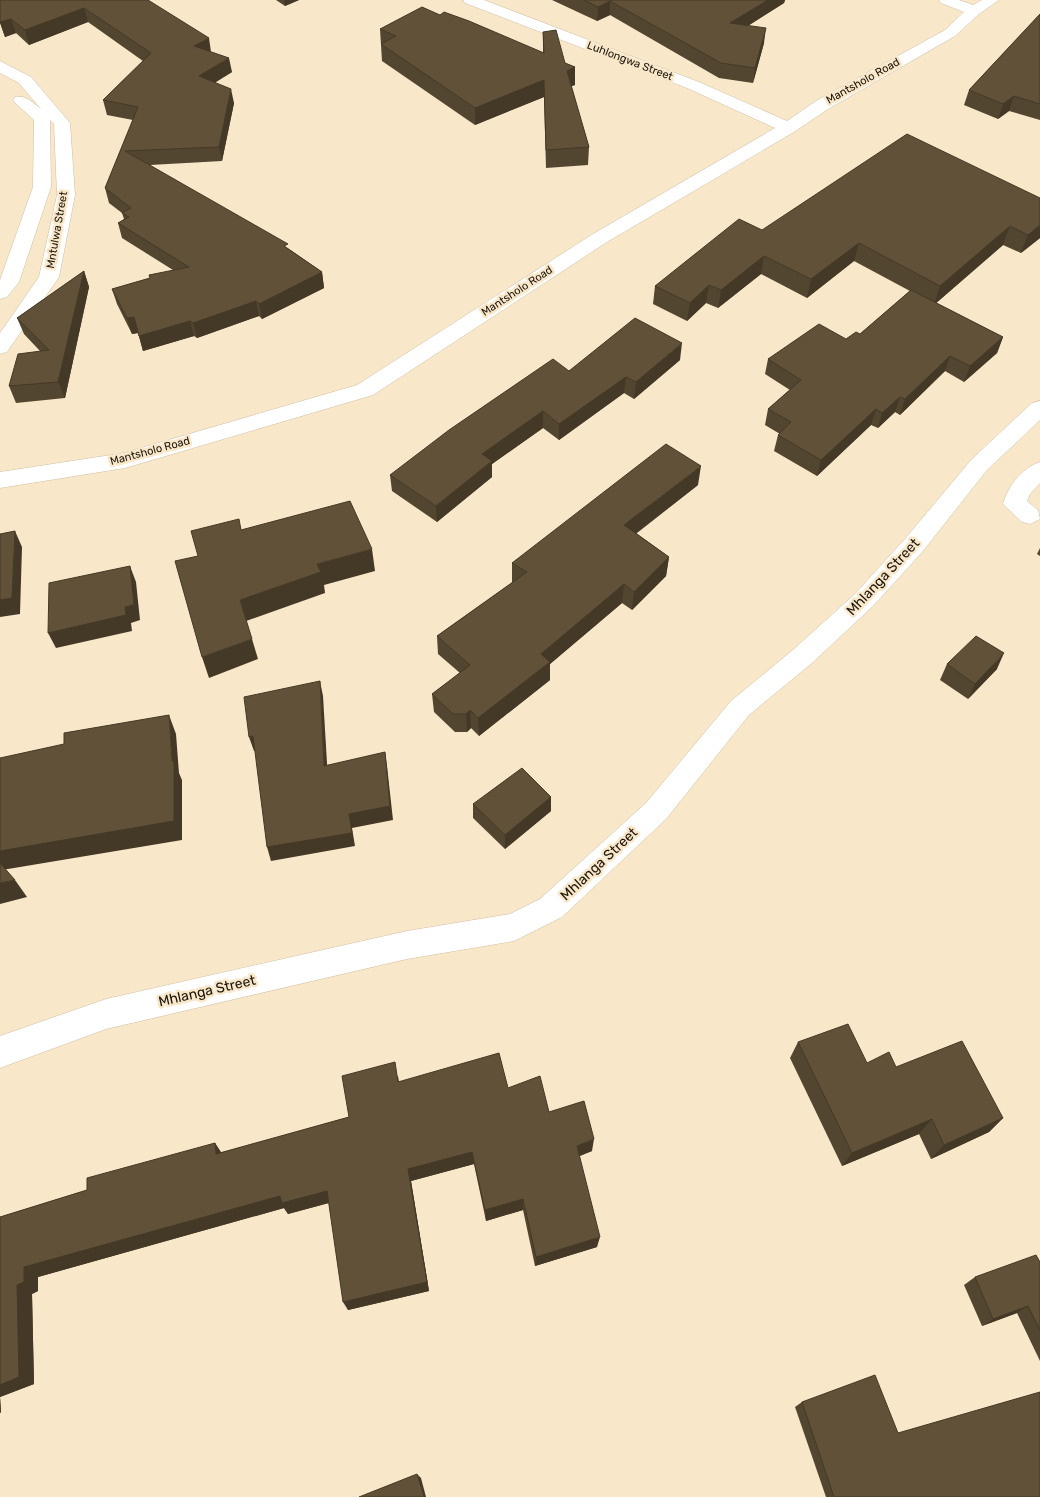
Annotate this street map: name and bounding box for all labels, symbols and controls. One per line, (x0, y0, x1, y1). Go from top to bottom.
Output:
street label: Luhlongwa Street (585, 39, 675, 84)
street label: Mantsholo Road (824, 55, 902, 107)
street label: Mntulwa Street (44, 190, 70, 270)
street label: Mantsholo Road (479, 263, 555, 319)
street label: Mantsholo Road (109, 434, 191, 468)
street label: Mhlanga Street (843, 535, 923, 619)
street label: Mhlanga Street (557, 824, 641, 904)
street label: Mhlanga Street (157, 971, 258, 1010)

